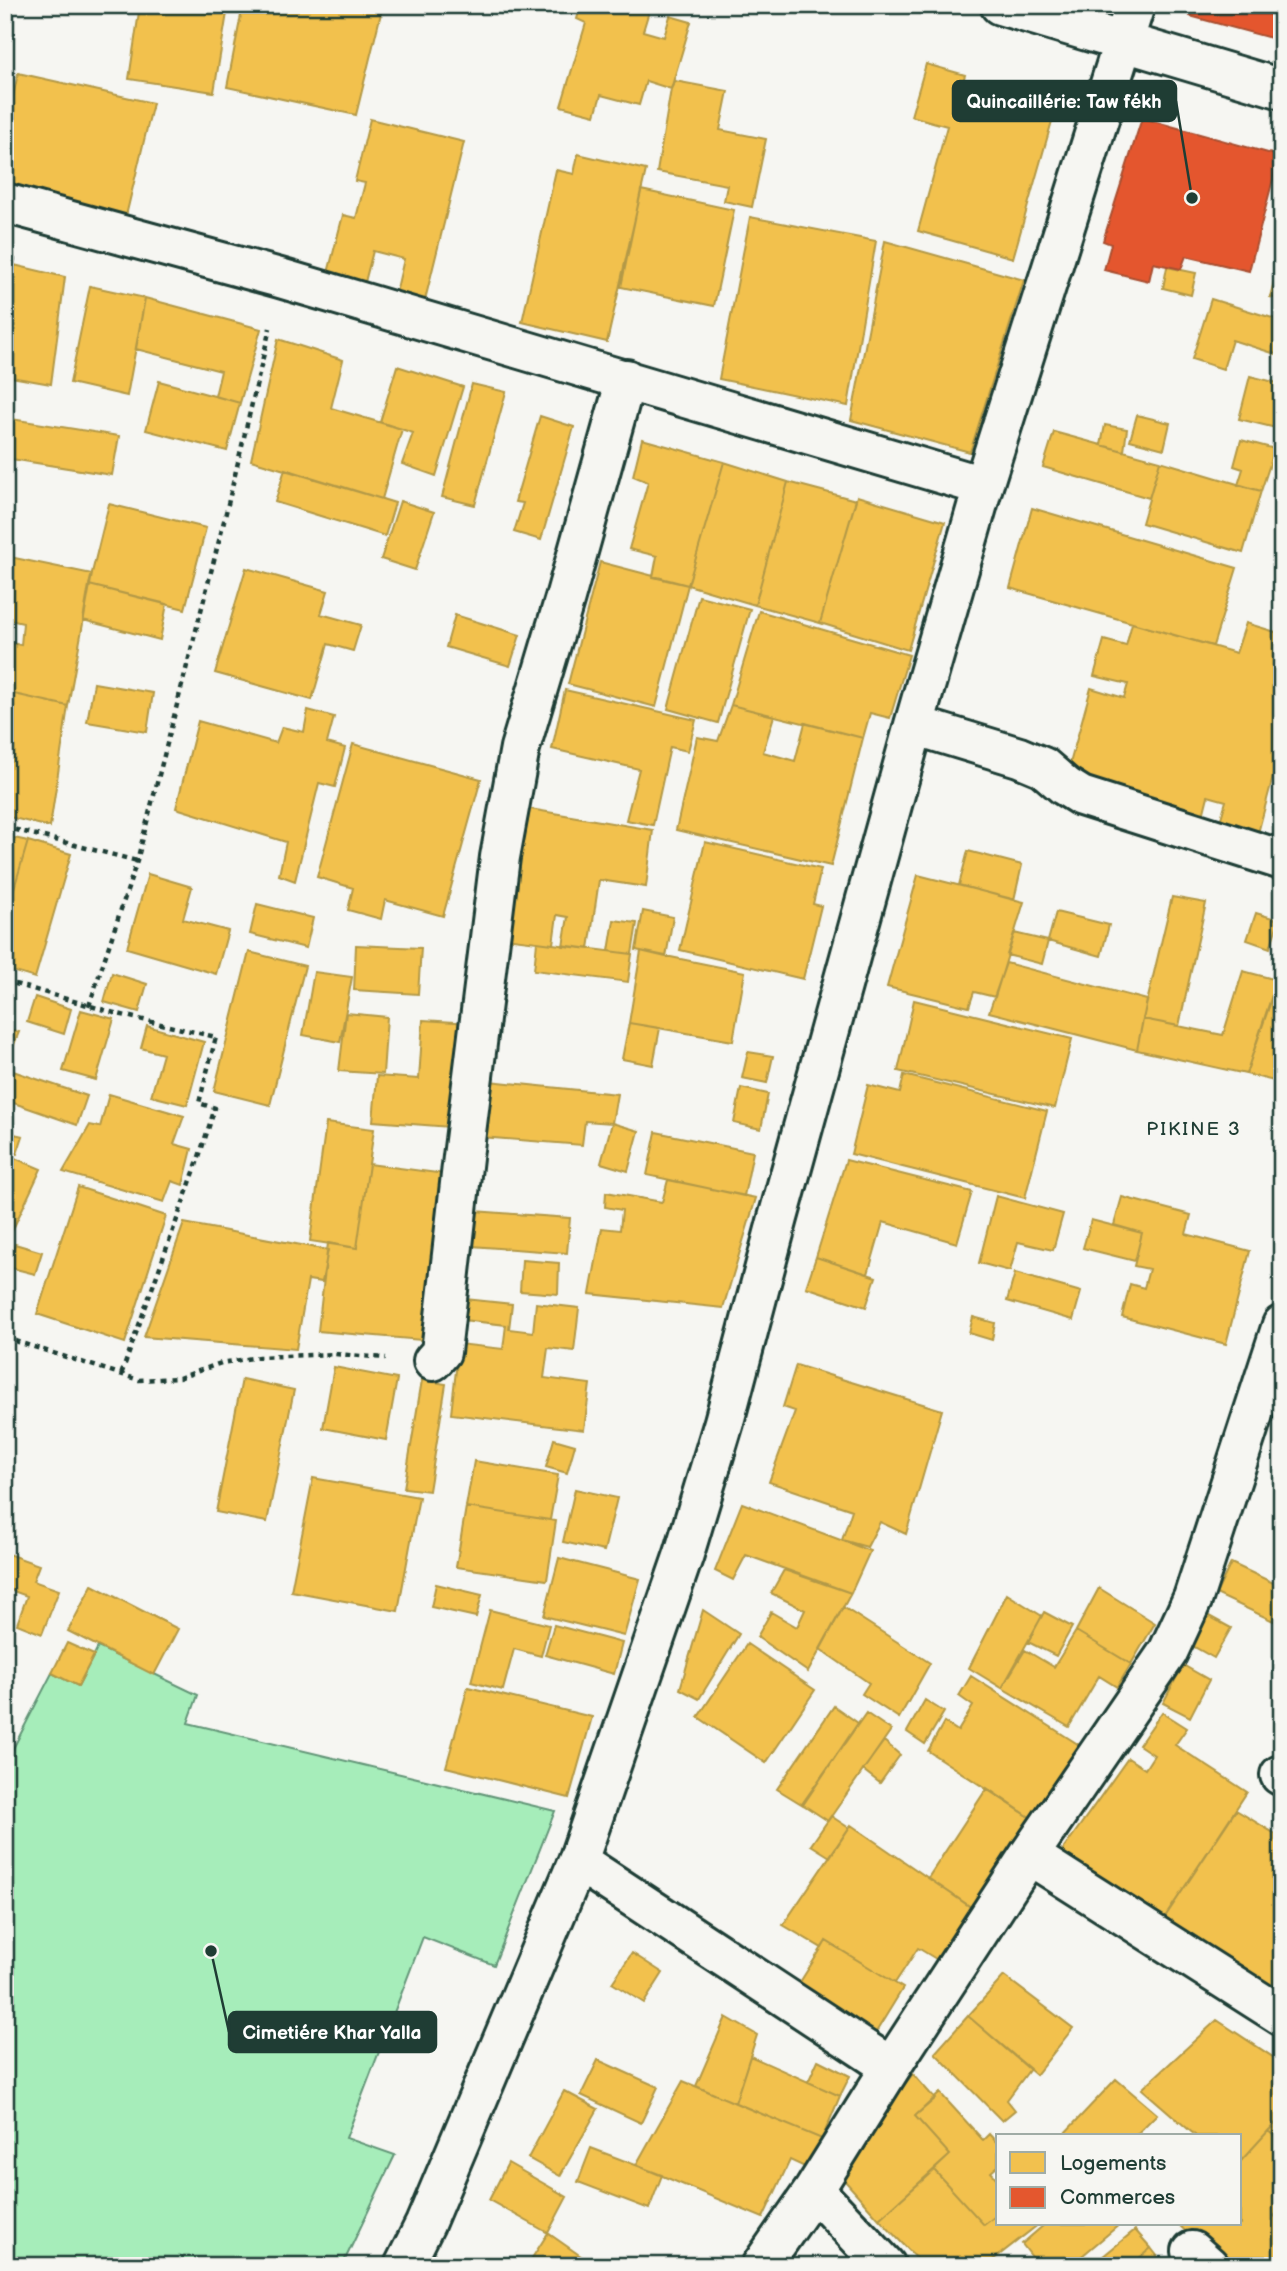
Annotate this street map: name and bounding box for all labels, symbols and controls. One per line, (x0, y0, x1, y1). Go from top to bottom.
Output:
callout: Quincaillérie: Taw fékh (953, 81, 1176, 121)
text: Quincaillérie: Taw fékh (966, 91, 1162, 114)
district label: PIKINE 3 (1146, 1118, 1242, 1141)
callout: Cimetiére Khar Yalla (229, 2012, 436, 2052)
text: Cimetiére Khar Yalla (243, 2022, 421, 2045)
legend (996, 2134, 1242, 2226)
text: Logements (1060, 2151, 1166, 2176)
text: Commerces (1060, 2185, 1175, 2210)

